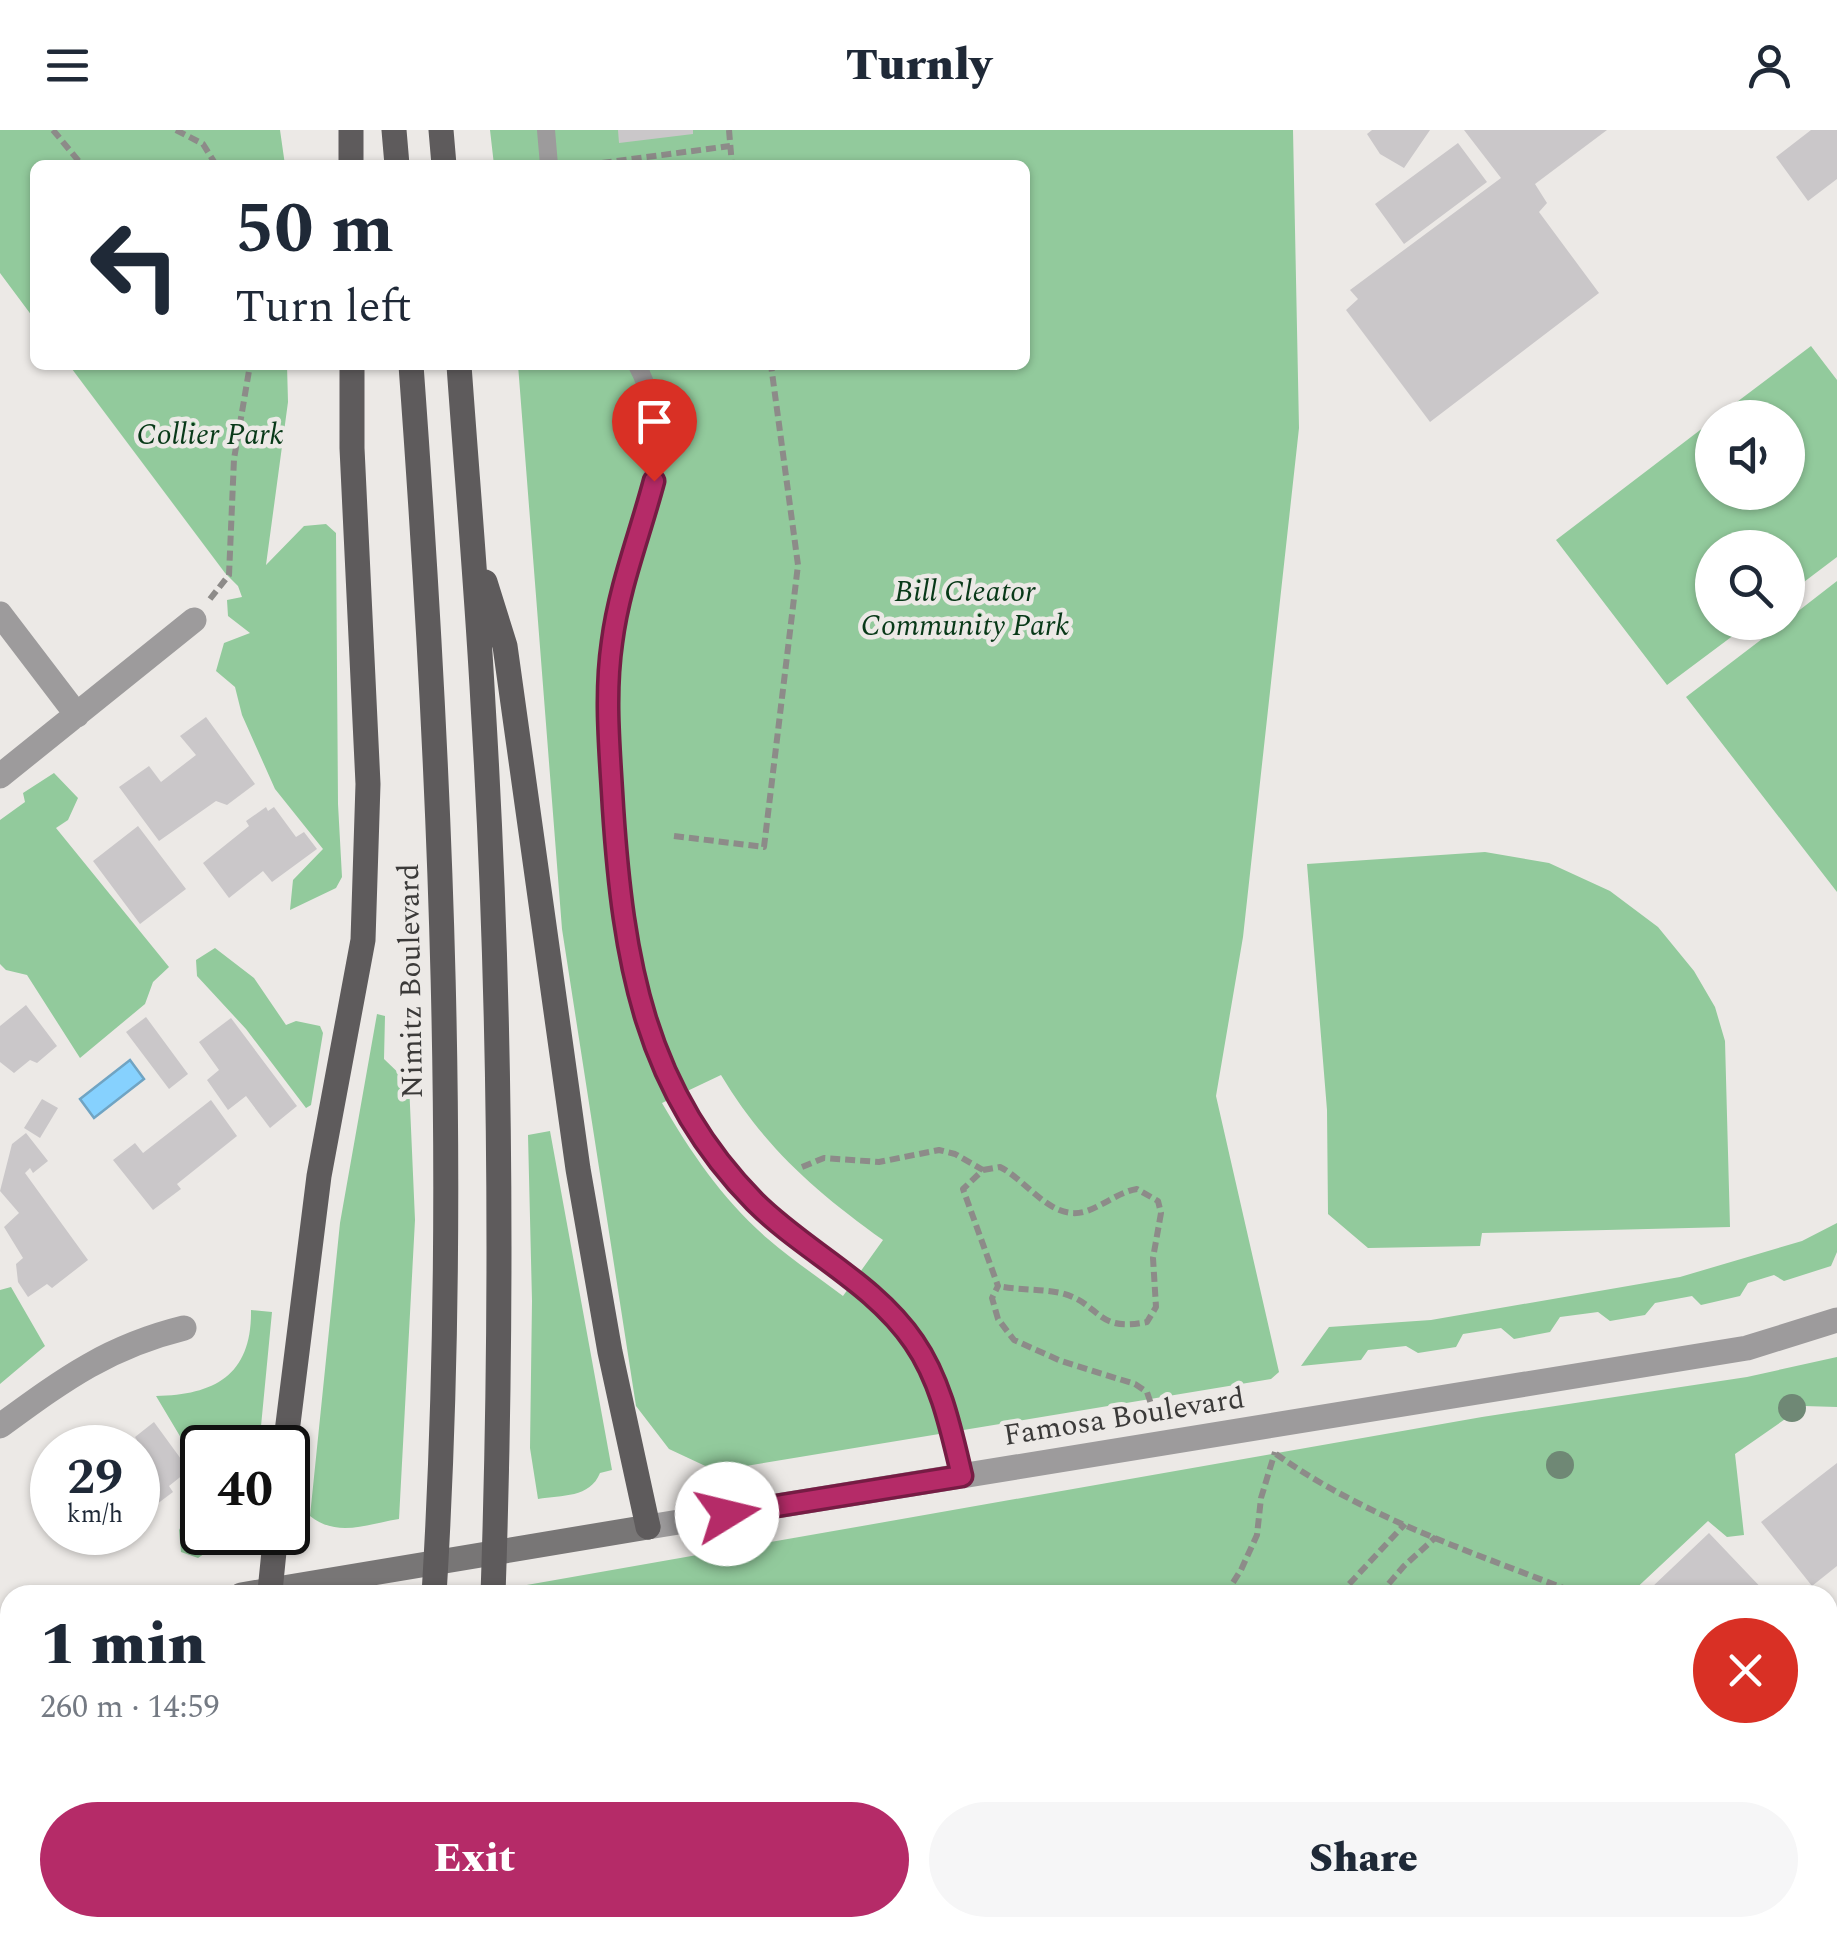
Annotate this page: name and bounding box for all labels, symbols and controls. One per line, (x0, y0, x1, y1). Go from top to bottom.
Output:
text: Turnly (846, 31, 991, 100)
icon: menu (40, 38, 95, 93)
icon: person (1742, 38, 1797, 93)
text: 50 m (235, 177, 394, 283)
icon: left (70, 200, 200, 330)
text: Turn left (235, 273, 412, 342)
pin (612, 379, 697, 482)
icon: arrive (627, 394, 682, 449)
map controls (1695, 400, 1805, 640)
button: sound (1695, 400, 1805, 510)
park label: Collier Park (136, 412, 284, 458)
button: search (1695, 530, 1805, 640)
park label: Bill Cleator Community Park (861, 569, 1069, 649)
street label: Nimitz Boulevard (386, 863, 436, 1099)
street label: Famosa Boulevard (1000, 1375, 1248, 1459)
speed limit sign: 40 (180, 1425, 310, 1555)
text: 29 (67, 1440, 123, 1516)
position arrow (675, 1462, 779, 1566)
text: km/h (67, 1496, 123, 1534)
text: 1 min (40, 1599, 206, 1691)
button: close (1693, 1618, 1798, 1723)
text: 260 m · 14:59 (40, 1683, 220, 1732)
button: Exit (40, 1802, 909, 1917)
button: Share (929, 1802, 1798, 1917)

